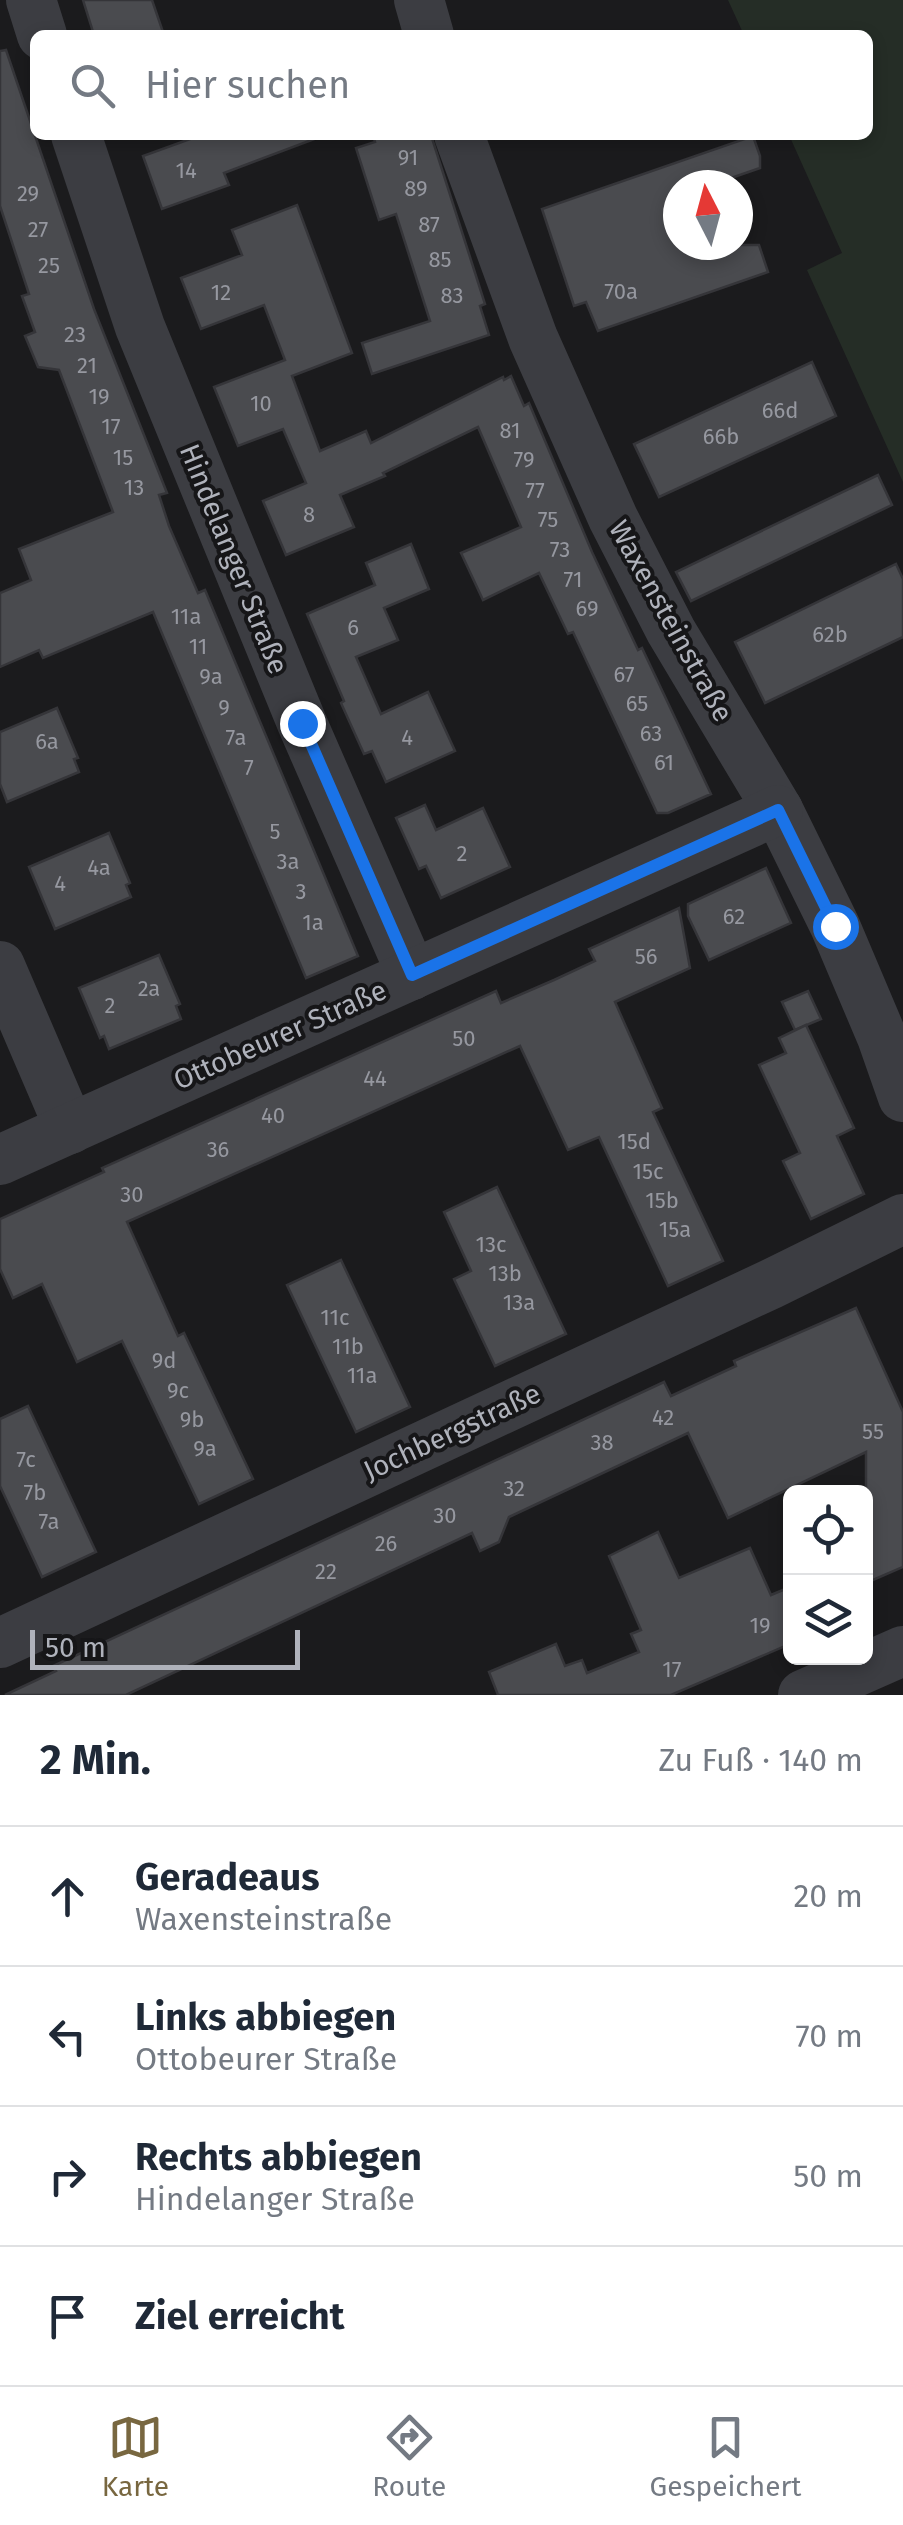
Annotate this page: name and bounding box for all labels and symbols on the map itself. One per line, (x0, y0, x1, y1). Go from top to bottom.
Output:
house number: 91 (398, 144, 418, 171)
house number: 14 (175, 157, 197, 184)
north arrow (663, 170, 753, 260)
house number: 89 (404, 175, 428, 202)
house number: 29 (17, 180, 39, 207)
house number: 87 (418, 211, 440, 238)
house number: 27 (28, 216, 48, 243)
house number: 85 (428, 246, 452, 273)
house number: 25 (38, 252, 60, 279)
house number: 70a (604, 278, 638, 305)
house number: 12 (211, 279, 231, 306)
house number: 83 (440, 282, 464, 309)
house number: 23 (64, 321, 86, 348)
house number: 21 (77, 352, 97, 379)
house number: 19 (88, 383, 110, 410)
house number: 10 (250, 390, 272, 417)
house number: 66d (762, 397, 798, 424)
house number: 17 (101, 413, 121, 440)
house number: 81 (500, 417, 521, 444)
house number: 66b (703, 423, 739, 450)
street label: Hindelanger Straße (173, 439, 295, 679)
house number: 15 (113, 444, 133, 471)
house number: 79 (514, 446, 534, 473)
house number: 13 (124, 474, 144, 501)
house number: 77 (525, 477, 545, 504)
house number: 8 (303, 501, 315, 528)
house number: 75 (538, 506, 558, 533)
street label: Waxensteinstraße (602, 515, 740, 727)
house number: 73 (550, 536, 570, 563)
house number: 71 (564, 566, 582, 593)
house number: 69 (576, 595, 598, 622)
house number: 11a (171, 603, 201, 630)
house number: 6 (347, 614, 359, 641)
house number: 62b (812, 621, 848, 648)
house number: 11 (189, 633, 207, 660)
house number: 67 (614, 661, 635, 688)
house number: 9a (199, 663, 223, 690)
house number: 65 (626, 690, 648, 717)
house number: 9 (218, 694, 230, 721)
route end (280, 701, 326, 747)
house number: 63 (640, 720, 662, 747)
house number: 7a (225, 724, 247, 751)
house number: 4 (401, 724, 413, 751)
house number: 6a (35, 728, 59, 755)
house number: 61 (654, 749, 674, 776)
house number: 7 (244, 754, 254, 781)
house number: 5 (269, 818, 281, 845)
house number: 2 (457, 840, 467, 867)
house number: 3a (277, 848, 299, 875)
house number: 4a (87, 854, 111, 881)
house number: 4 (54, 870, 66, 897)
house number: 3 (296, 878, 306, 905)
house number: 62 (723, 903, 745, 930)
route start (813, 904, 859, 950)
house number: 1a (302, 909, 324, 936)
house number: 56 (635, 943, 657, 970)
street label: Ottobeurer Straße (168, 973, 392, 1097)
house number: 2a (138, 975, 160, 1002)
house number: 2 (105, 992, 115, 1019)
house number: 50 (452, 1025, 476, 1052)
house number: 44 (363, 1065, 387, 1092)
house number: 40 (261, 1102, 285, 1129)
house number: 15d (617, 1128, 651, 1155)
house number: 36 (207, 1136, 229, 1163)
house number: 15c (632, 1158, 664, 1185)
house number: 30 (120, 1181, 144, 1208)
house number: 15b (645, 1187, 679, 1214)
house number: 15a (659, 1216, 691, 1243)
house number: 13c (475, 1231, 507, 1258)
house number: 13b (488, 1260, 522, 1287)
house number: 13a (503, 1289, 535, 1316)
house number: 11c (320, 1304, 350, 1331)
house number: 11b (332, 1333, 364, 1360)
house number: 9d (152, 1347, 176, 1374)
house number: 11a (347, 1362, 377, 1389)
house number: 9c (167, 1377, 189, 1404)
street label: Jochbergstraße (358, 1377, 546, 1487)
house number: 42 (652, 1404, 674, 1431)
house number: 9b (180, 1406, 204, 1433)
house number: 55 (862, 1418, 884, 1445)
house number: 38 (590, 1429, 614, 1456)
house number: 9a (193, 1435, 217, 1462)
house number: 7c (16, 1446, 36, 1473)
house number: 32 (503, 1475, 525, 1502)
house number: 7b (24, 1479, 46, 1506)
house number: 30 (433, 1502, 457, 1529)
house number: 7a (38, 1508, 60, 1535)
house number: 26 (375, 1530, 397, 1557)
house number: 22 (315, 1558, 337, 1585)
house number: 19 (749, 1612, 771, 1639)
scale bar (30, 1625, 300, 1670)
house number: 17 (662, 1656, 682, 1683)

